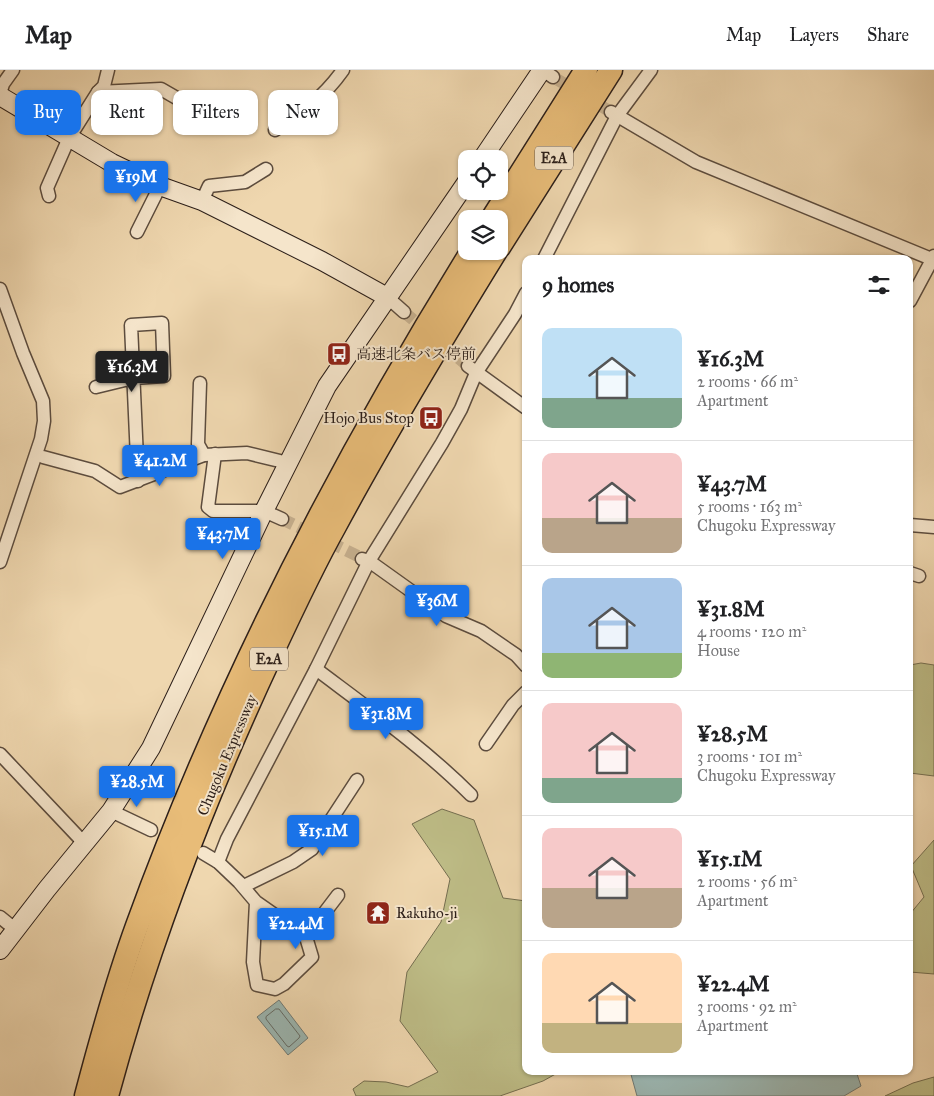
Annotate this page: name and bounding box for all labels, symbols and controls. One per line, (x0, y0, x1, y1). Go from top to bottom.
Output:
text: Map (25, 20, 72, 50)
text: Map (726, 24, 761, 46)
text: Layers (789, 24, 839, 46)
text: Share (867, 24, 909, 46)
chip: Buy (15, 90, 81, 135)
chip: Rent (91, 90, 163, 135)
chip: Filters (173, 90, 258, 135)
chip: New (268, 90, 338, 135)
road number: E2A (535, 146, 573, 170)
map controls (458, 150, 508, 260)
button: locate (458, 150, 508, 200)
pin: ¥19M (106, 160, 166, 203)
text: ¥19M (115, 167, 157, 186)
button: layers (458, 210, 508, 260)
icon: filters (865, 271, 893, 299)
text: 9 homes (542, 272, 614, 298)
bus stop icon: 高速北条バス停前 (326, 341, 352, 367)
place label: 高速北条バス停前 (356, 345, 476, 363)
text: ¥16.3M (697, 346, 764, 372)
icon: home (582, 348, 642, 408)
pin: ¥16.3M (91, 350, 173, 393)
text: ¥16.3M (106, 357, 158, 376)
text: 2 rooms · 66 m² (697, 372, 798, 391)
text: Apartment (697, 391, 769, 410)
bus stop icon: Hojo Bus Stop (418, 405, 444, 431)
place label: Hojo Bus Stop (323, 409, 414, 427)
pin: ¥41.2M (119, 444, 201, 487)
text: ¥41.2M (133, 451, 187, 470)
text: ¥43.7M (697, 471, 767, 497)
icon: home (582, 473, 642, 533)
text: 5 rooms · 163 m² (697, 497, 802, 516)
text: Chugoku Expressway (697, 516, 835, 535)
pin: ¥43.7M (182, 518, 264, 560)
text: ¥43.7M (196, 524, 250, 543)
pin: ¥36M (407, 584, 467, 627)
text: ¥36M (416, 591, 458, 610)
text: ¥31.8M (697, 596, 765, 622)
icon: home (582, 598, 642, 658)
text: 4 rooms · 120 m² (697, 622, 806, 641)
text: House (697, 641, 740, 660)
road number: E2A (250, 648, 288, 670)
street label: Chugoku Expressway (193, 691, 261, 818)
pin: ¥31.8M (345, 698, 427, 740)
text: ¥31.8M (360, 704, 412, 723)
text: ¥28.5M (697, 721, 768, 747)
icon: home (582, 723, 642, 783)
text: 3 rooms · 101 m² (697, 747, 802, 766)
pin: ¥28.5M (96, 766, 178, 808)
text: Chugoku Expressway (697, 766, 835, 785)
text: ¥28.5M (110, 772, 164, 791)
pin: ¥15.1M (282, 814, 364, 857)
text: ¥15.1M (298, 821, 348, 840)
text: ¥15.1M (697, 846, 762, 872)
icon: home (582, 848, 642, 908)
text: 2 rooms · 56 m² (697, 872, 797, 891)
text: Apartment (697, 891, 769, 910)
temple icon: Rakuho-ji (365, 900, 391, 926)
place label: Rakuho-ji (396, 904, 458, 922)
pin: ¥22.4M (255, 908, 337, 950)
text: ¥22.4M (268, 914, 324, 933)
text: ¥22.4M (697, 971, 770, 997)
icon: home (582, 973, 642, 1033)
text: 3 rooms · 92 m² (697, 997, 797, 1016)
text: Apartment (697, 1016, 769, 1035)

